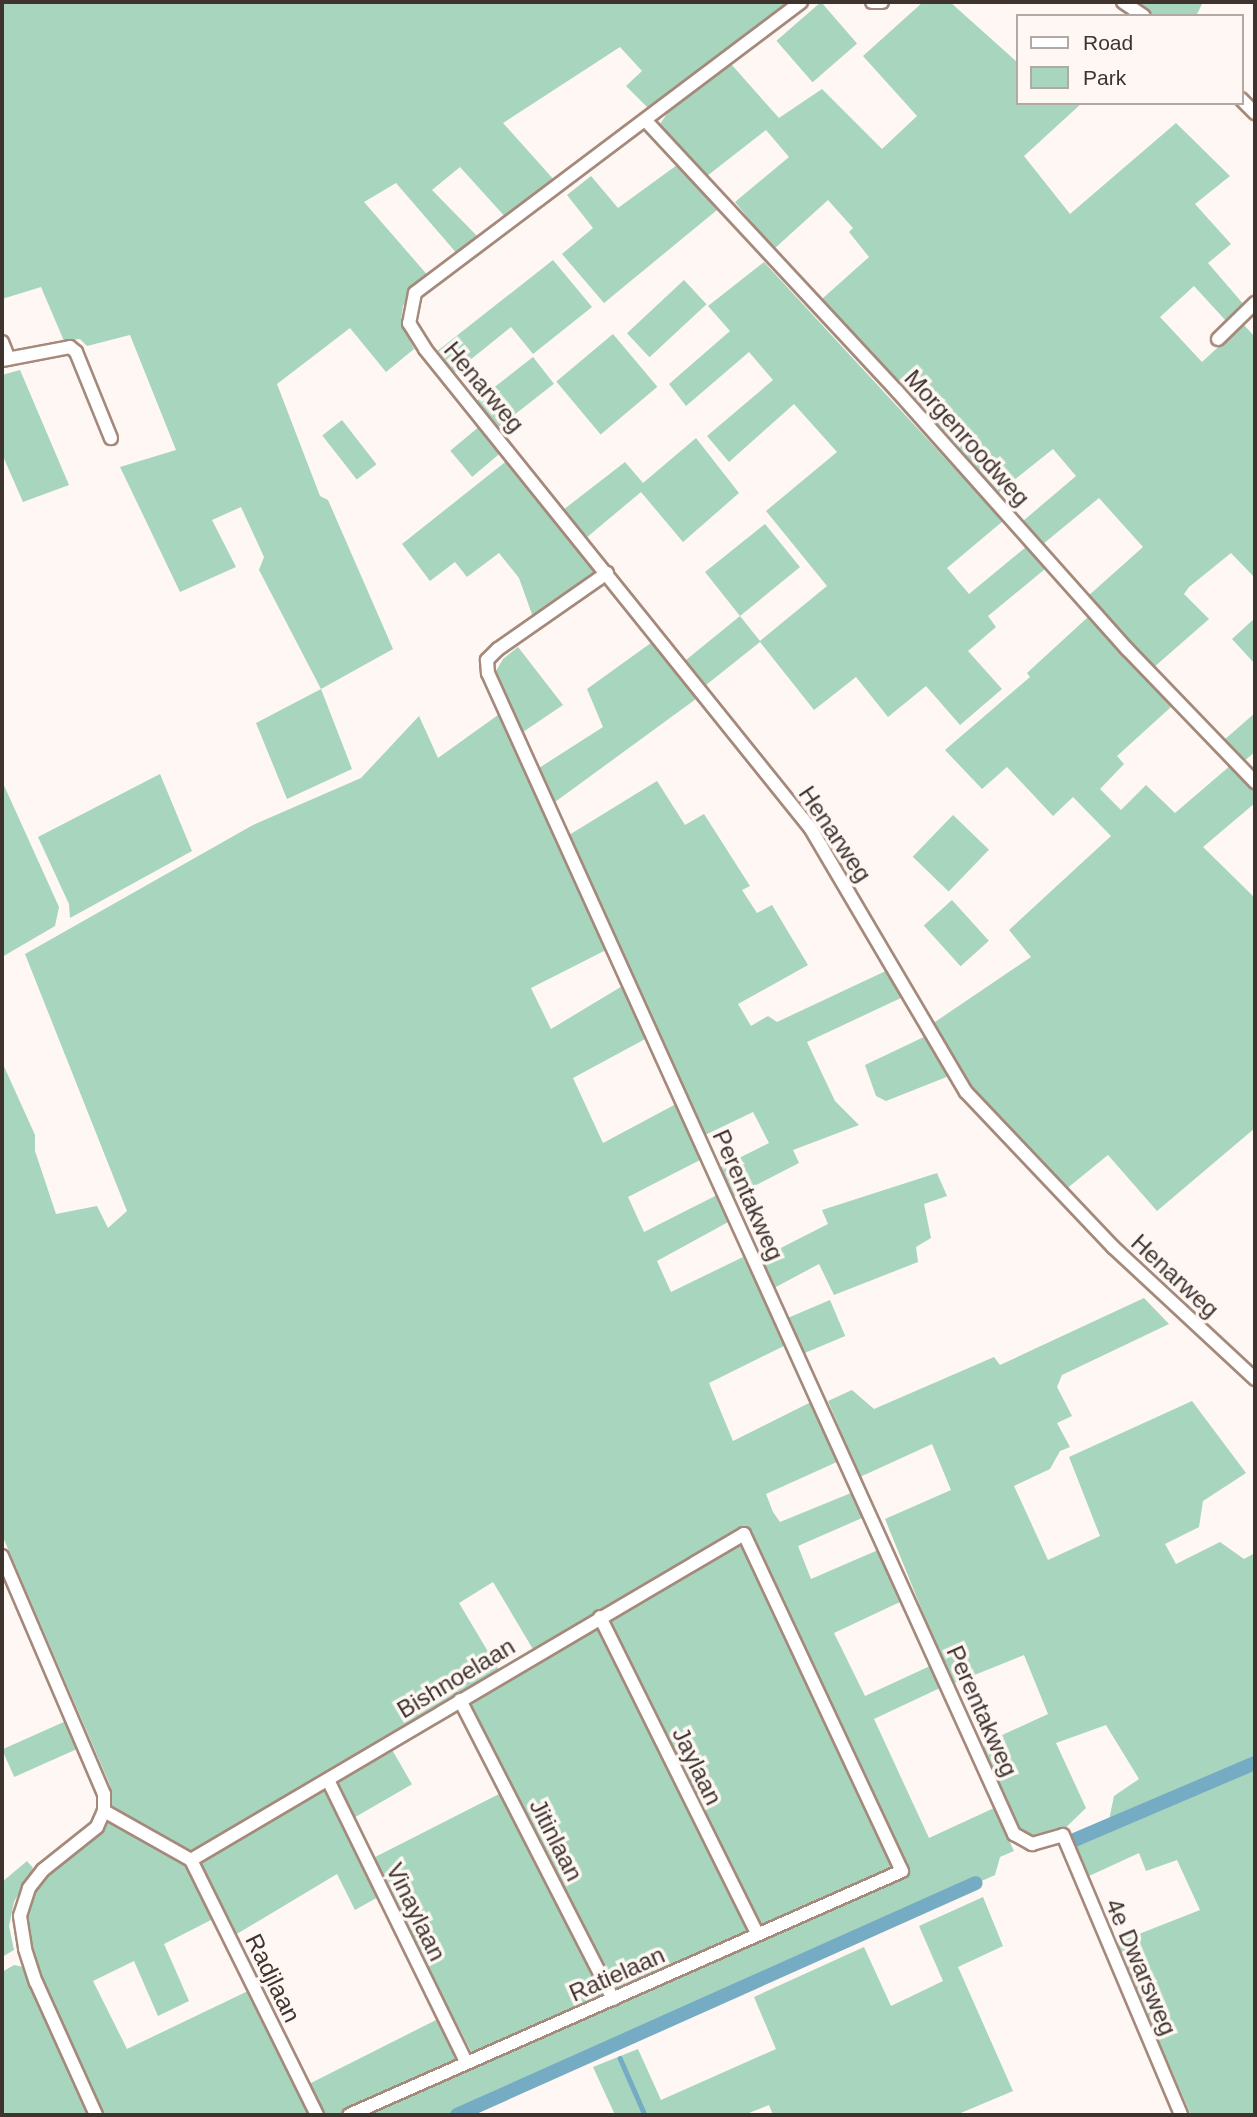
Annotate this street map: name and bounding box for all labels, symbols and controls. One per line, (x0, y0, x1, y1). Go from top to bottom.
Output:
legend (1016, 14, 1243, 105)
text: Road (1083, 31, 1133, 54)
text: Park (1083, 66, 1126, 89)
street label: Henarweg (438, 336, 530, 438)
street label: Morgenroodweg (898, 364, 1036, 512)
street label: Henarweg (792, 781, 878, 887)
street label: Perentakweg (706, 1125, 790, 1265)
street label: Henarweg (1125, 1228, 1225, 1324)
street label: Bishnoelaan (392, 1632, 520, 1724)
street label: Perentakweg (940, 1641, 1024, 1781)
street label: Jaylaan (666, 1723, 728, 1809)
street label: Jitinlaan (523, 1794, 589, 1886)
street label: Vinaylaan (380, 1859, 452, 1965)
street label: 4e Dwarsweg (1099, 1894, 1183, 2040)
street label: Radjlaan (239, 1929, 307, 2027)
street label: Ratielaan (565, 1940, 669, 2008)

